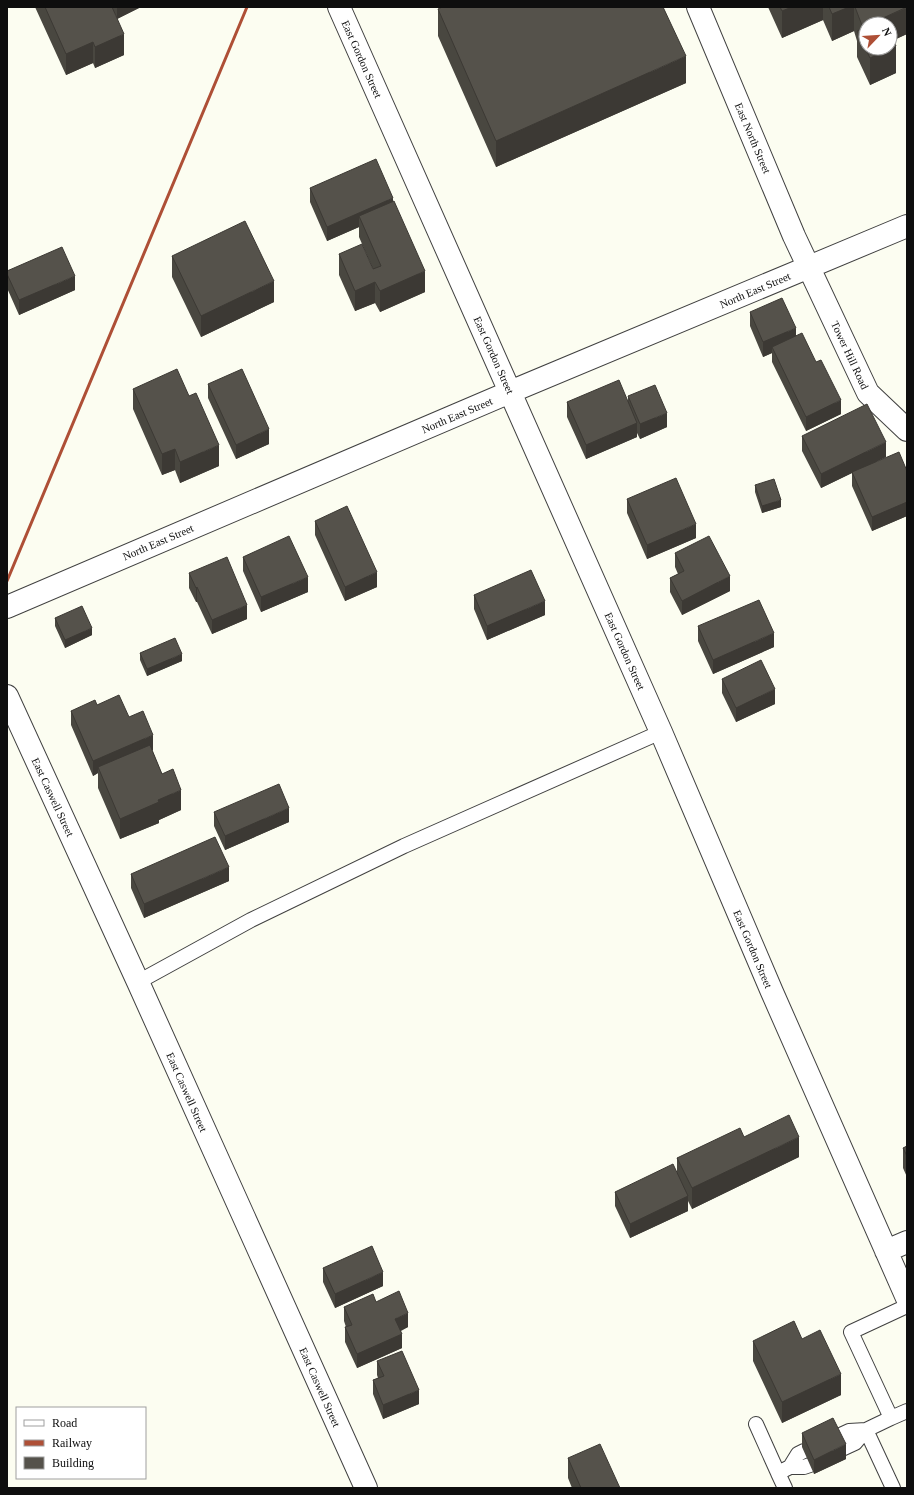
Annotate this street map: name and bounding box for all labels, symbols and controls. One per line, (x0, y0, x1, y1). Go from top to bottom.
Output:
north arrow (858, 16, 898, 56)
street label: East Gordon Street (339, 18, 385, 100)
text: N (880, 26, 894, 38)
street label: East North Street (733, 101, 773, 175)
street label: North East Street (718, 270, 792, 310)
street label: East Gordon Street (471, 314, 517, 396)
street label: Tower Hill Road (829, 319, 871, 391)
street label: North East Street (420, 395, 494, 435)
street label: North East Street (121, 522, 195, 562)
street label: East Gordon Street (602, 610, 648, 692)
street label: East Caswell Street (29, 756, 77, 838)
street label: East Gordon Street (731, 908, 775, 990)
street label: East Caswell Street (164, 1050, 210, 1134)
street label: East Caswell Street (297, 1345, 343, 1429)
legend (16, 1407, 146, 1479)
text: Road (52, 1416, 77, 1430)
text: Railway (52, 1436, 92, 1450)
text: Building (52, 1456, 94, 1470)

